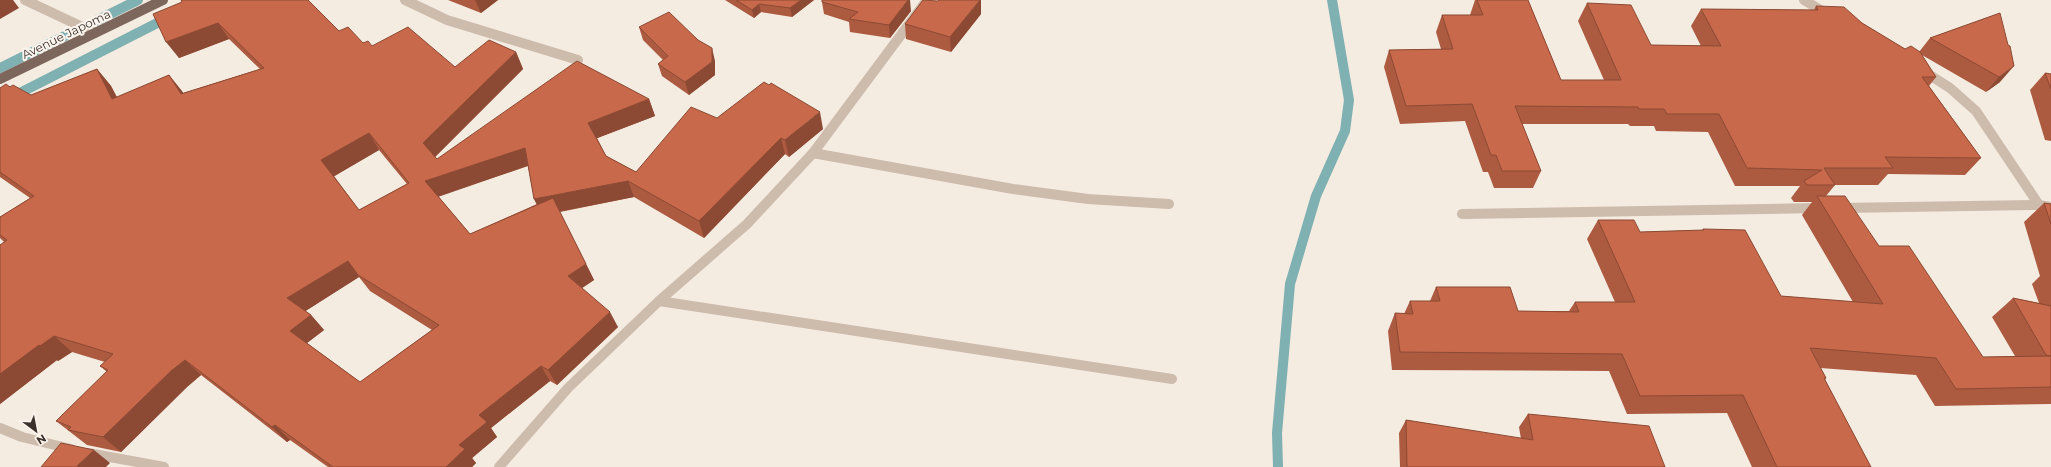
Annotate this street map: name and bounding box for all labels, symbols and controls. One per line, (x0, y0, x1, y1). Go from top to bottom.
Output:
street label: Avenue Japoma (19, 6, 113, 62)
north arrow (16, 411, 56, 451)
text: N (34, 431, 49, 448)

